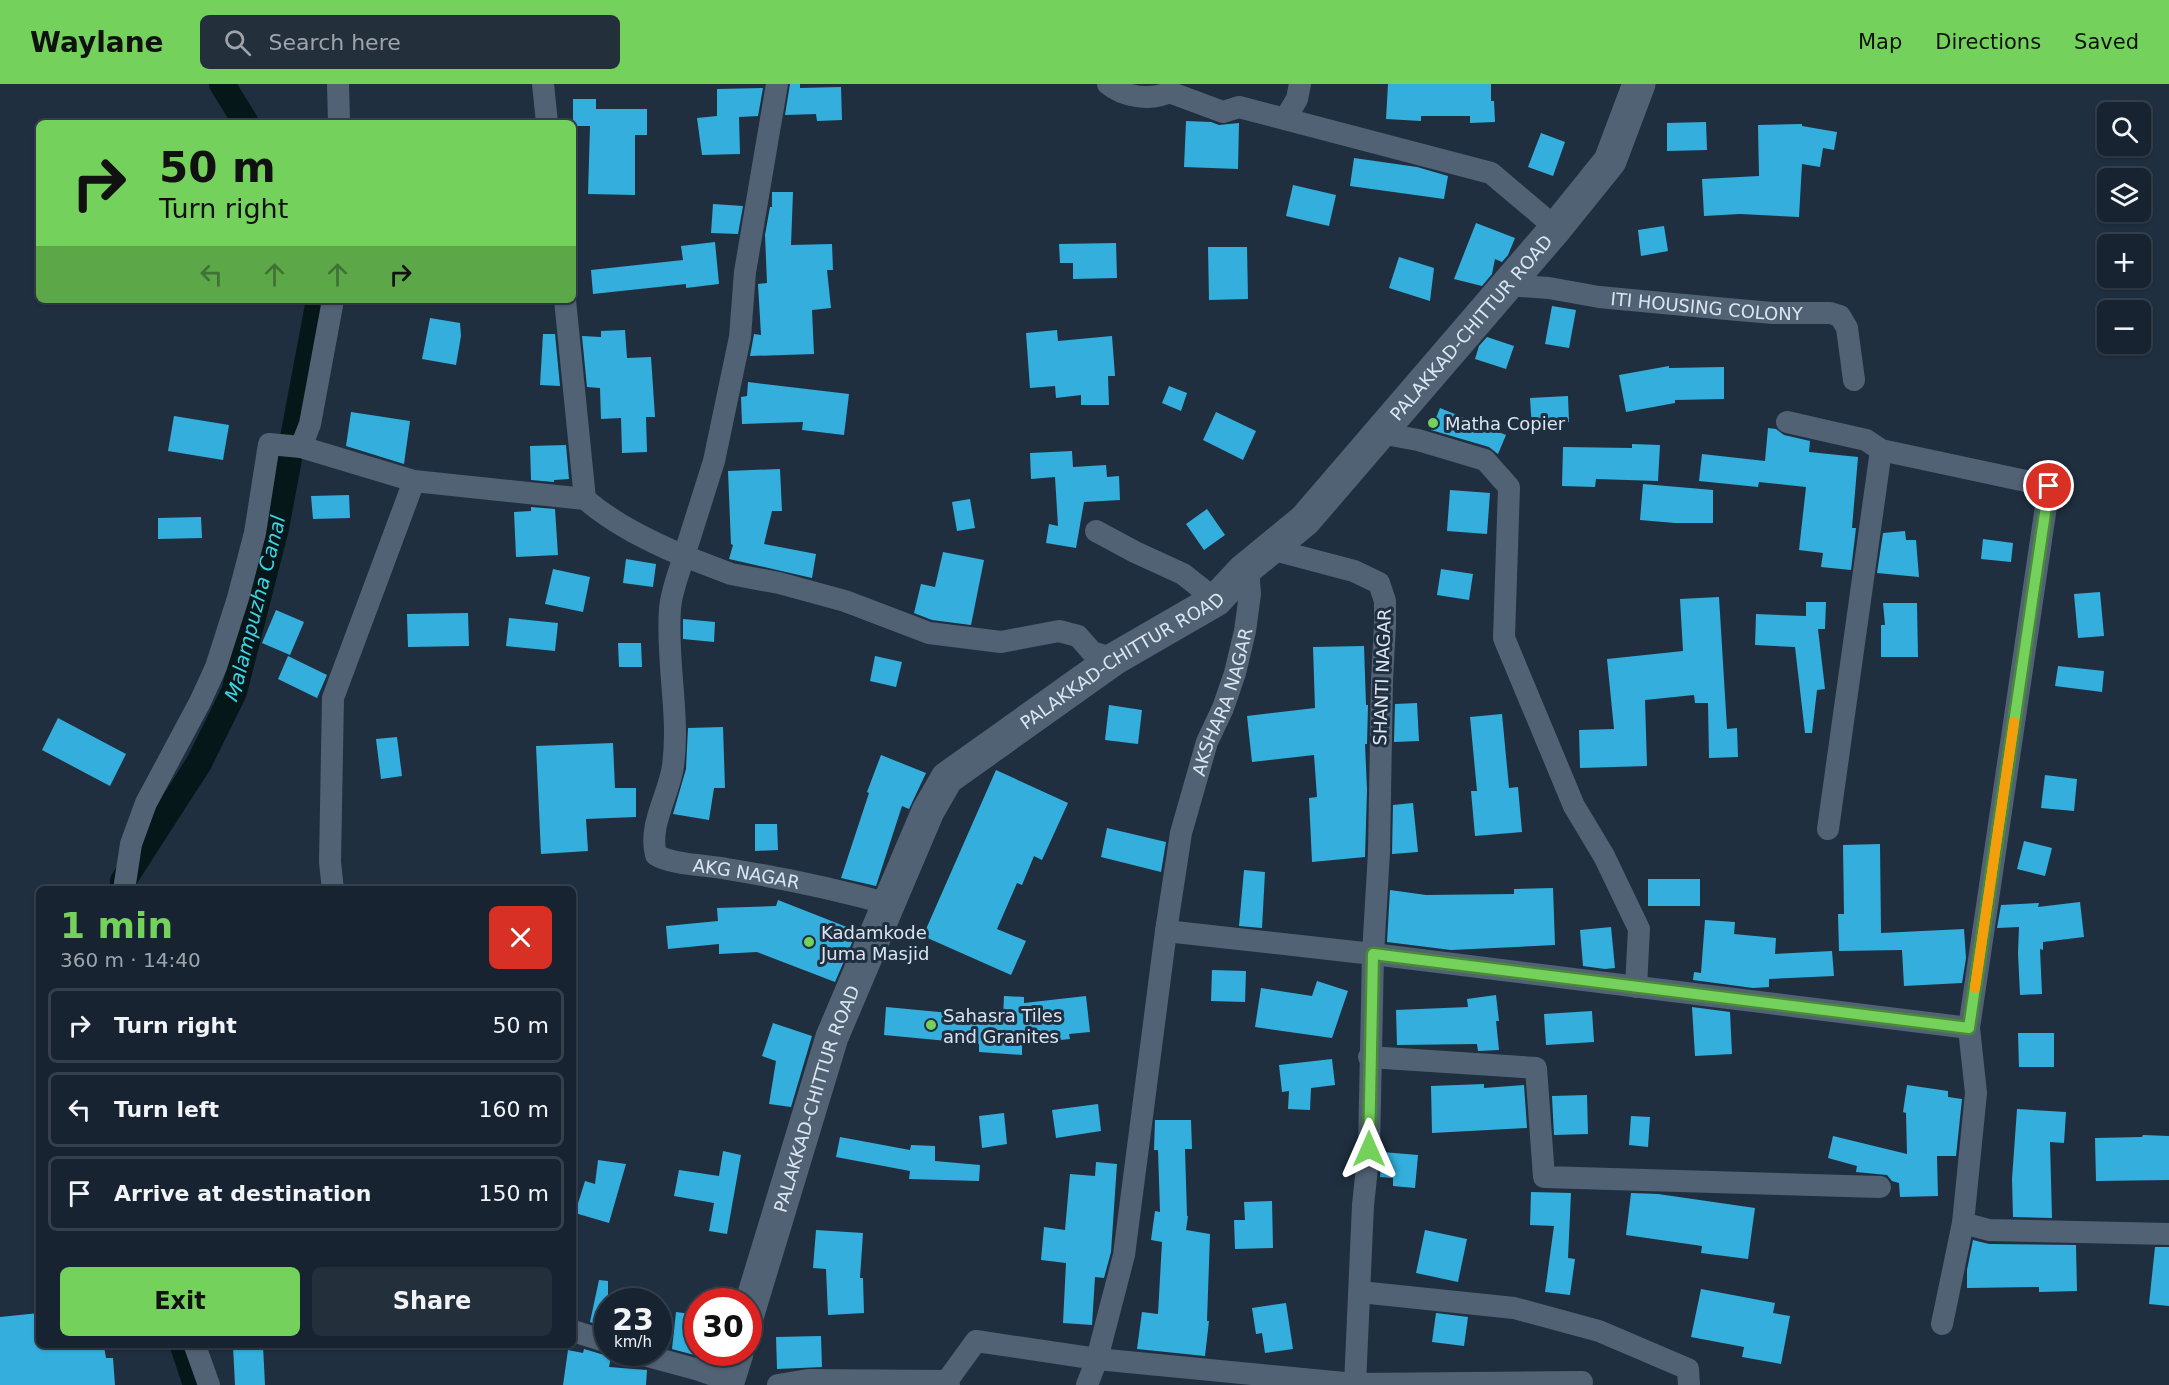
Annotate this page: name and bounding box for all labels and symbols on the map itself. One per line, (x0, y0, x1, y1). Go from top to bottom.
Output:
street label: PALAKKAD-CHITTUR ROAD (1385, 230, 1556, 424)
street label: ITI HOUSING COLONY (1610, 288, 1804, 324)
place label: Matha Copier (1445, 413, 1566, 434)
marker: Matha Copier (1426, 416, 1440, 430)
pin (2023, 460, 2074, 511)
water label: Malampuzha Canal (219, 513, 290, 705)
street label: PALAKKAD-CHITTUR ROAD (1016, 588, 1228, 733)
street label: SHANTI NAGAR (1369, 608, 1395, 746)
street label: AKSHARA NAGAR (1187, 625, 1256, 778)
street label: AKG NAGAR (692, 854, 802, 893)
place label: Kadamkode Juma Masjid (820, 922, 929, 964)
marker: Kadamkode Juma Masjid (802, 935, 816, 949)
street label: PALAKKAD-CHITTUR ROAD (769, 982, 863, 1215)
place label: Sahasra Tiles and Granites (943, 1005, 1062, 1047)
marker: Sahasra Tiles and Granites (924, 1018, 938, 1032)
position arrow (1337, 1117, 1401, 1181)
speed limit sign: 30 (684, 1288, 762, 1366)

